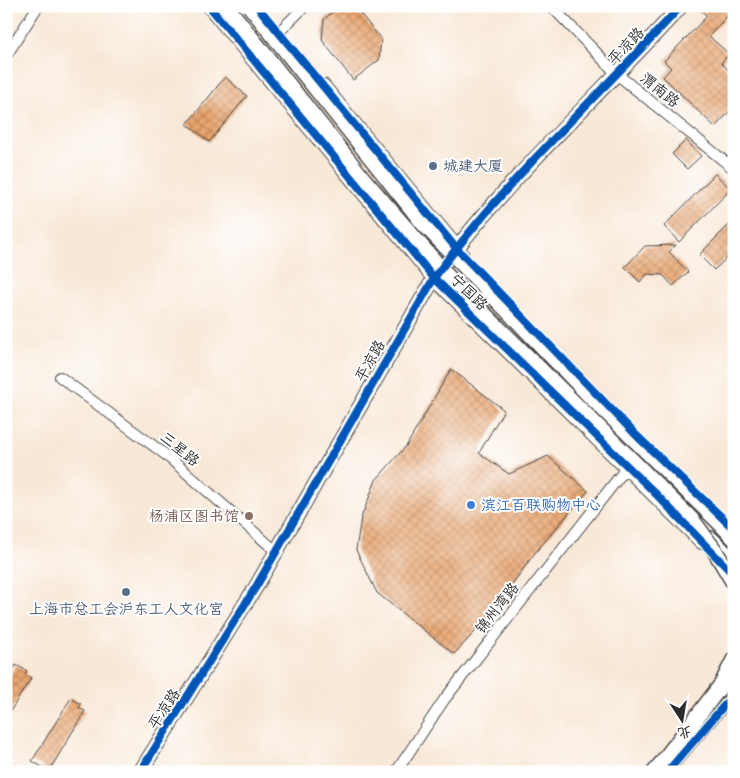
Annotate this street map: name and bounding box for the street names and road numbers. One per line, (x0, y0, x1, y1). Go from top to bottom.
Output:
street label: 平凉路 (604, 23, 648, 69)
street label: 渭南路 (637, 69, 683, 111)
street label: 宁国路 (447, 270, 491, 314)
street label: 平凉路 (351, 337, 389, 385)
street label: 三星路 (157, 428, 203, 470)
street label: 锦州湾路 (471, 579, 523, 637)
street label: 平凉路 (144, 685, 184, 733)

